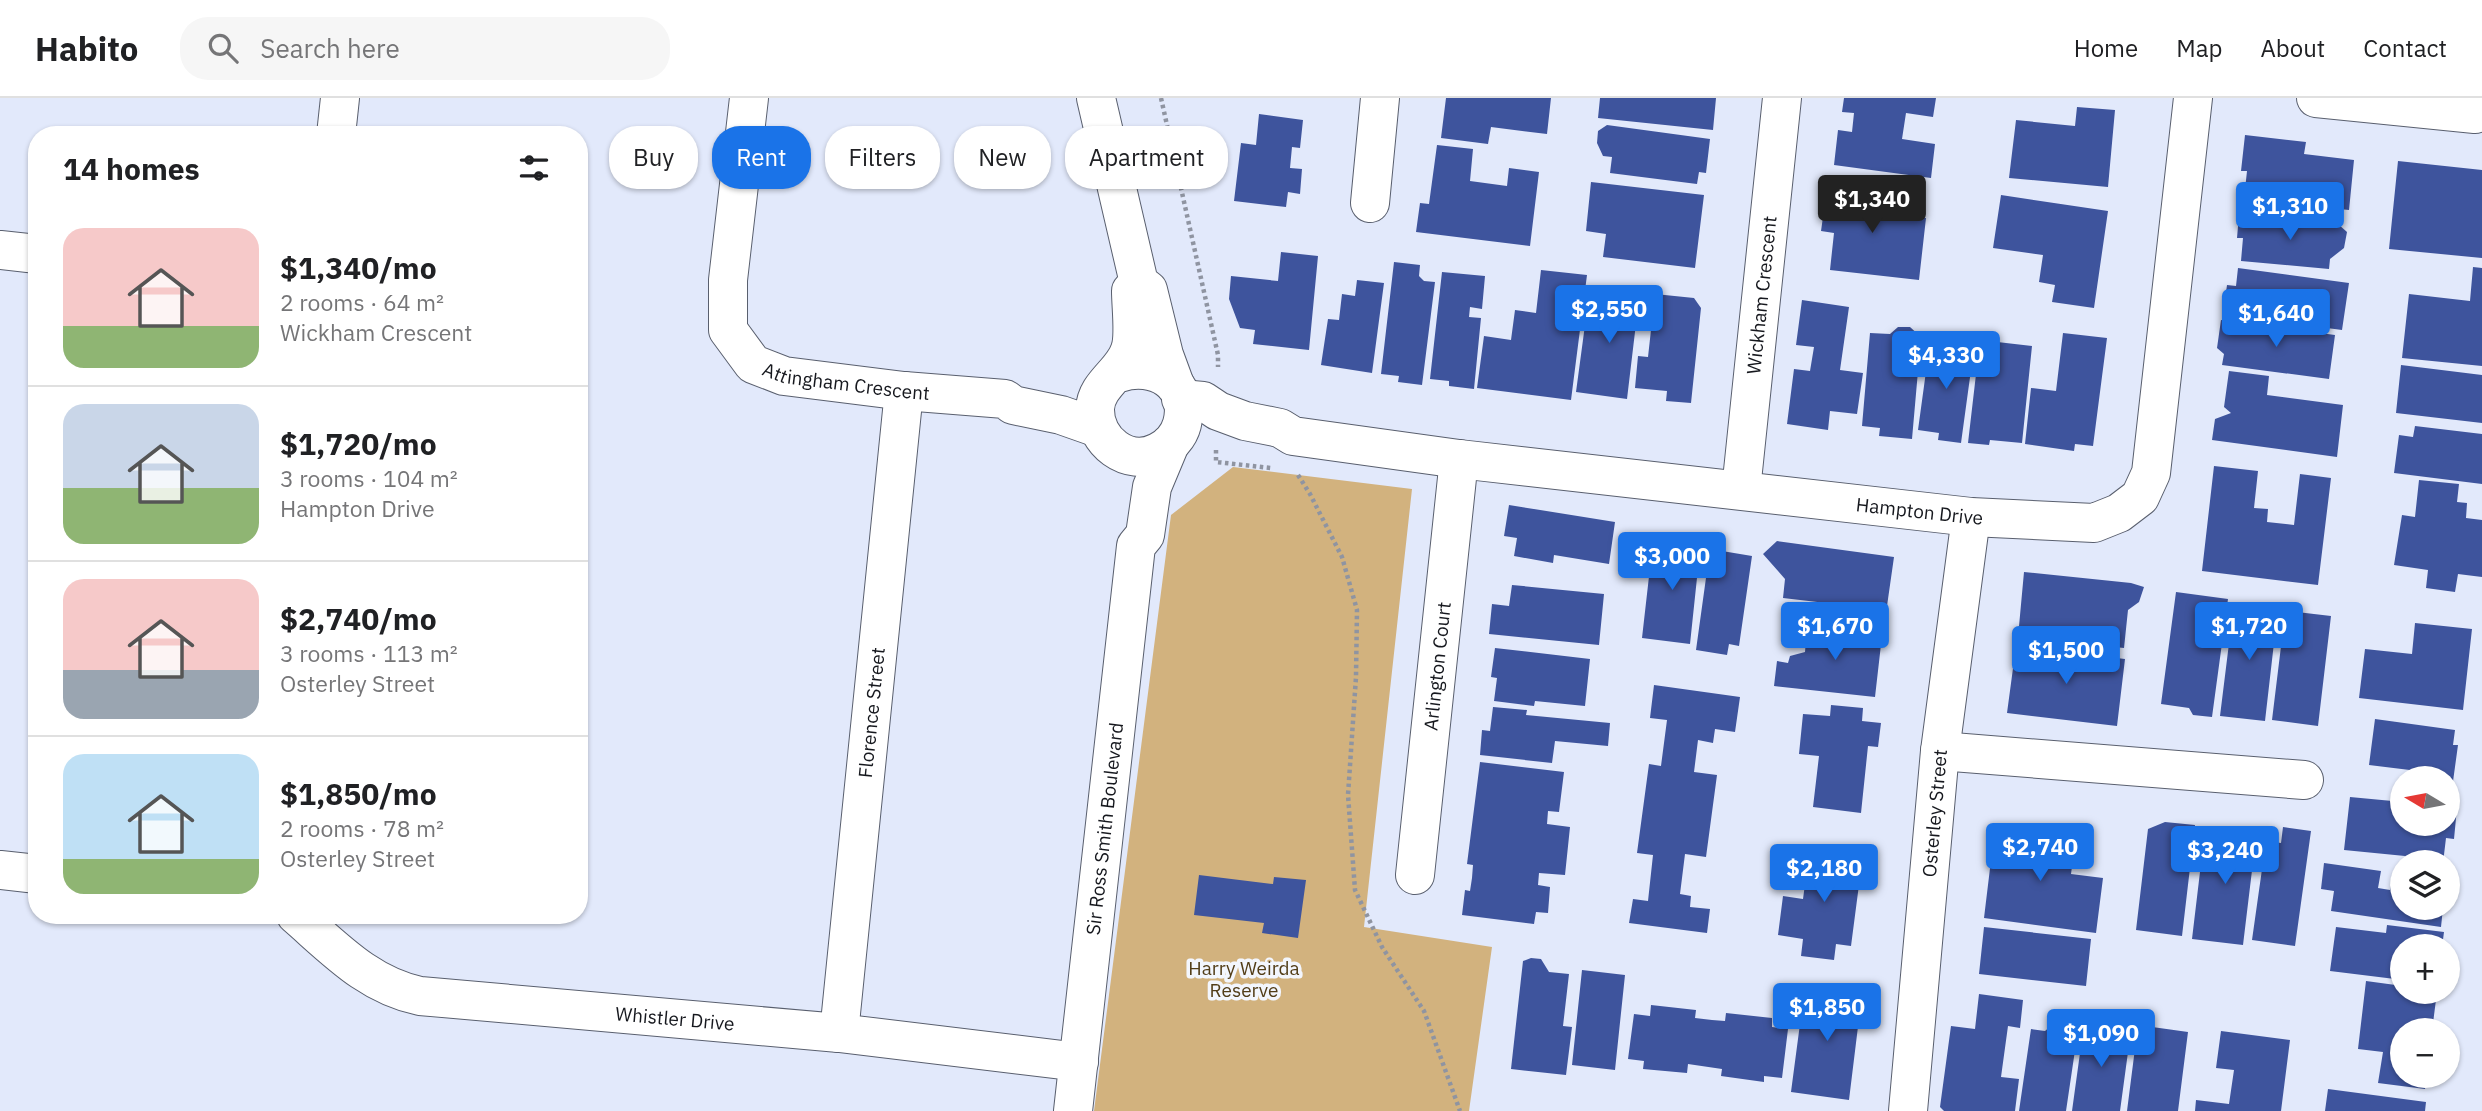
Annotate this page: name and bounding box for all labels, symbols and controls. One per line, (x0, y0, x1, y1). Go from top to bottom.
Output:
search box (180, 17, 670, 80)
text: Habito (35, 27, 138, 70)
icon: search (204, 29, 242, 67)
text: Search here (260, 31, 400, 65)
text: Home (2074, 32, 2138, 64)
text: Map (2176, 32, 2222, 64)
text: About (2260, 32, 2325, 64)
text: Contact (2363, 32, 2447, 64)
chip: Buy (609, 126, 698, 189)
chip: Rent (712, 126, 811, 189)
chip: Filters (825, 126, 940, 189)
chip: New (954, 126, 1051, 189)
chip: Apartment (1065, 126, 1228, 189)
text: 14 homes (63, 149, 200, 188)
icon: filters (515, 149, 553, 187)
pin: $1,340 (1815, 176, 1929, 235)
text: $1,340 (1834, 183, 1910, 213)
pin: $1,310 (2233, 183, 2347, 242)
text: $1,310 (2252, 190, 2328, 220)
street label: Wickham Crescent (1741, 215, 1782, 375)
text: $1,340/mo (280, 248, 437, 287)
icon: home (119, 256, 203, 340)
pin: $2,550 (1552, 286, 1666, 345)
text: 2 rooms · 64 m² (280, 287, 444, 317)
pin: $1,640 (2219, 289, 2333, 349)
text: $2,550 (1571, 293, 1647, 323)
text: $1,640 (2238, 297, 2314, 327)
text: Wickham Crescent (280, 317, 472, 347)
pin: $4,330 (1889, 331, 2003, 391)
text: $4,330 (1908, 339, 1984, 369)
street label: Attingham Crescent (759, 357, 931, 405)
text: $1,720/mo (280, 424, 437, 463)
icon: home (119, 432, 203, 516)
text: 3 rooms · 104 m² (280, 463, 458, 493)
street label: Hampton Drive (1855, 492, 1984, 530)
text: Hampton Drive (280, 493, 435, 523)
pin: $3,000 (1615, 532, 1729, 592)
text: $3,000 (1634, 540, 1710, 570)
text: $2,740/mo (280, 599, 437, 638)
street label: Arlington Court (1418, 601, 1456, 732)
pin: $1,670 (1778, 602, 1892, 662)
pin: $1,720 (2192, 602, 2306, 662)
icon: home (119, 607, 203, 691)
text: $1,670 (1797, 610, 1873, 640)
text: $1,720 (2211, 610, 2287, 640)
pin: $1,500 (2009, 626, 2123, 686)
text: $1,500 (2028, 634, 2104, 664)
text: 3 rooms · 113 m² (280, 638, 458, 668)
street label: Florence Street (853, 646, 890, 779)
text: Osterley Street (280, 668, 435, 698)
street label: Sir Ross Smith Boulevard (1081, 721, 1128, 936)
street label: Osterley Street (1917, 748, 1952, 878)
north arrow (2390, 766, 2460, 836)
map controls (2390, 766, 2460, 1088)
text: $1,850/mo (280, 774, 437, 813)
icon: home (119, 782, 203, 866)
text: 2 rooms · 78 m² (280, 813, 444, 843)
pin: $2,740 (1983, 824, 2097, 883)
pin: $3,240 (2168, 826, 2282, 886)
text: $2,740 (2002, 831, 2078, 861)
text: $3,240 (2187, 834, 2263, 864)
text: Osterley Street (280, 843, 435, 873)
pin: $2,180 (1767, 844, 1881, 904)
button: layers (2390, 850, 2460, 920)
text: $2,180 (1786, 852, 1862, 882)
button: + (2390, 934, 2460, 1004)
park label: Harry Weirda Reserve (1188, 956, 1300, 1002)
pin: $1,850 (1770, 984, 1884, 1043)
text: $1,850 (1789, 991, 1865, 1021)
street label: Whistler Drive (614, 1001, 736, 1036)
pin: $1,090 (2044, 1010, 2158, 1069)
text: $1,090 (2063, 1017, 2139, 1047)
button: − (2390, 1018, 2460, 1088)

